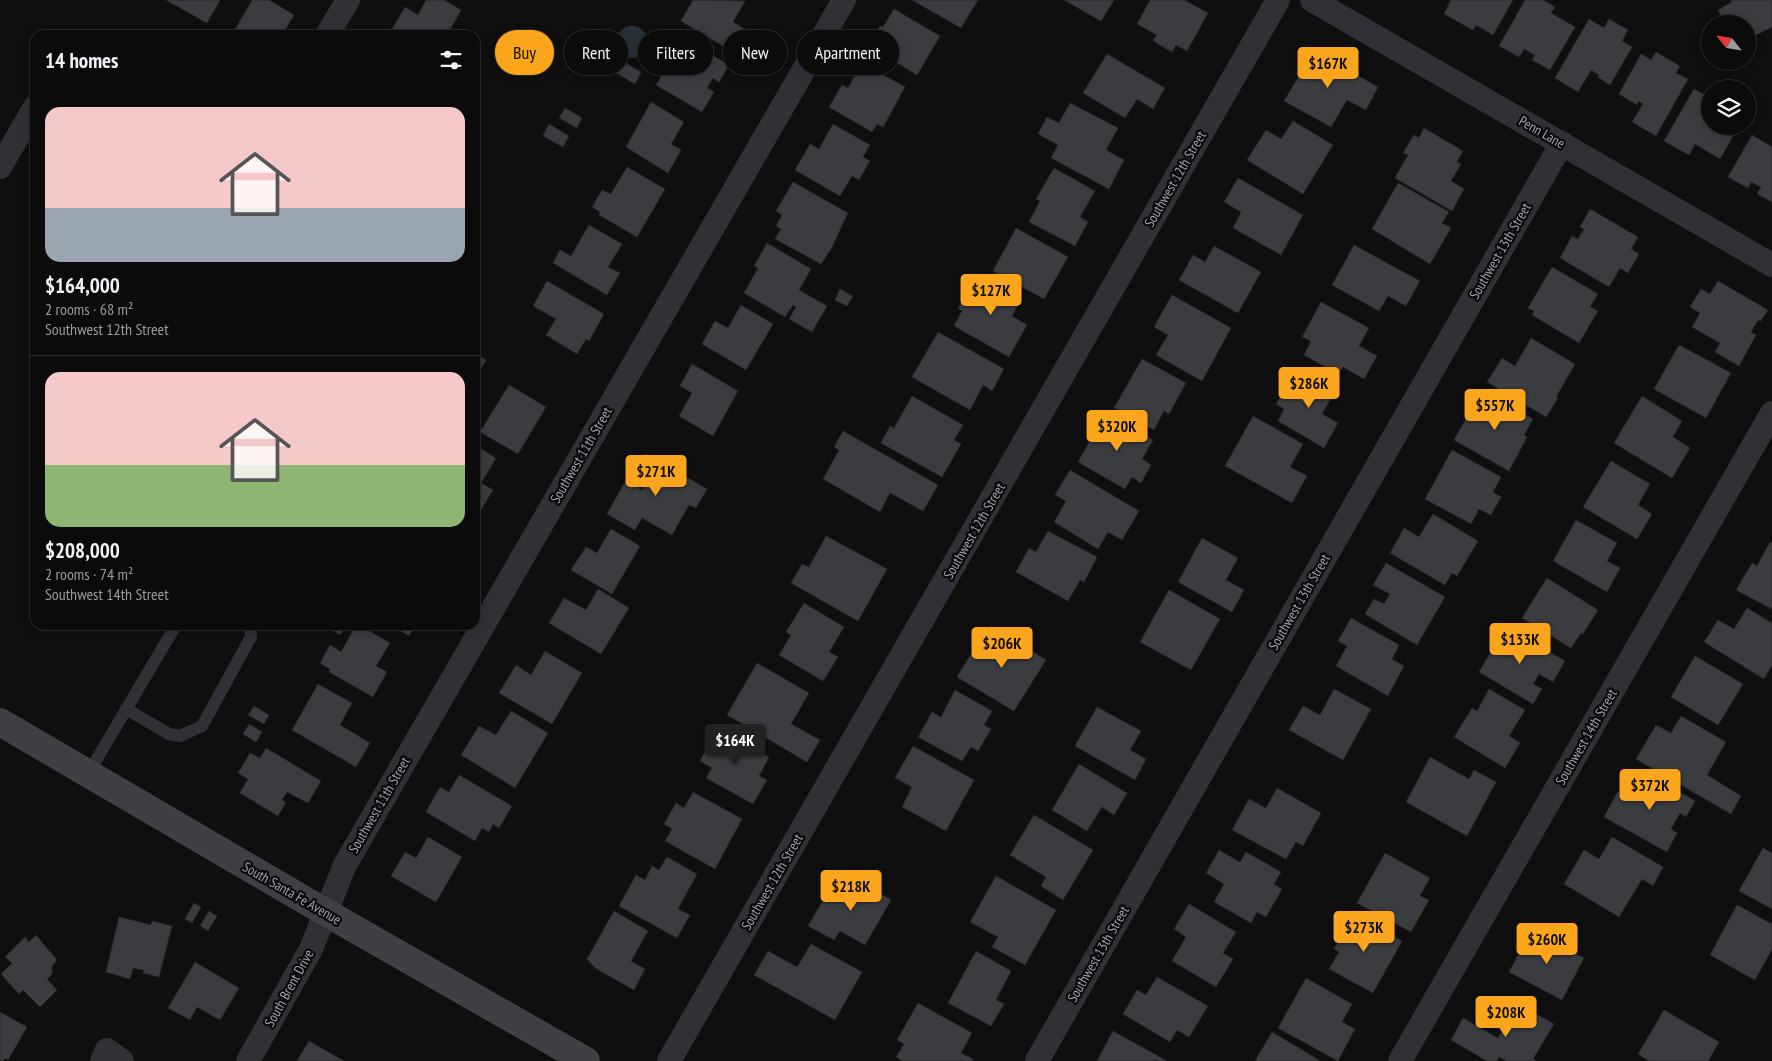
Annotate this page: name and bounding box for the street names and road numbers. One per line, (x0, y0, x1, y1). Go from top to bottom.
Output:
street label: Penn Lane (1516, 112, 1568, 152)
street label: Southwest 12th Street (1140, 128, 1210, 230)
street label: Southwest 13th Street (1465, 200, 1535, 302)
street label: Southwest 11th Street (546, 404, 616, 506)
street label: Southwest 12th Street (939, 480, 1009, 582)
street label: Southwest 13th Street (1264, 551, 1334, 653)
street label: Southwest 14th Street (1551, 686, 1621, 788)
street label: Southwest 11th Street (344, 754, 414, 856)
street label: Southwest 12th Street (737, 831, 807, 933)
street label: South Santa Fe Avenue (240, 858, 345, 929)
street label: Southwest 13th Street (1063, 903, 1133, 1005)
street label: South Brent Drive (260, 946, 318, 1030)

